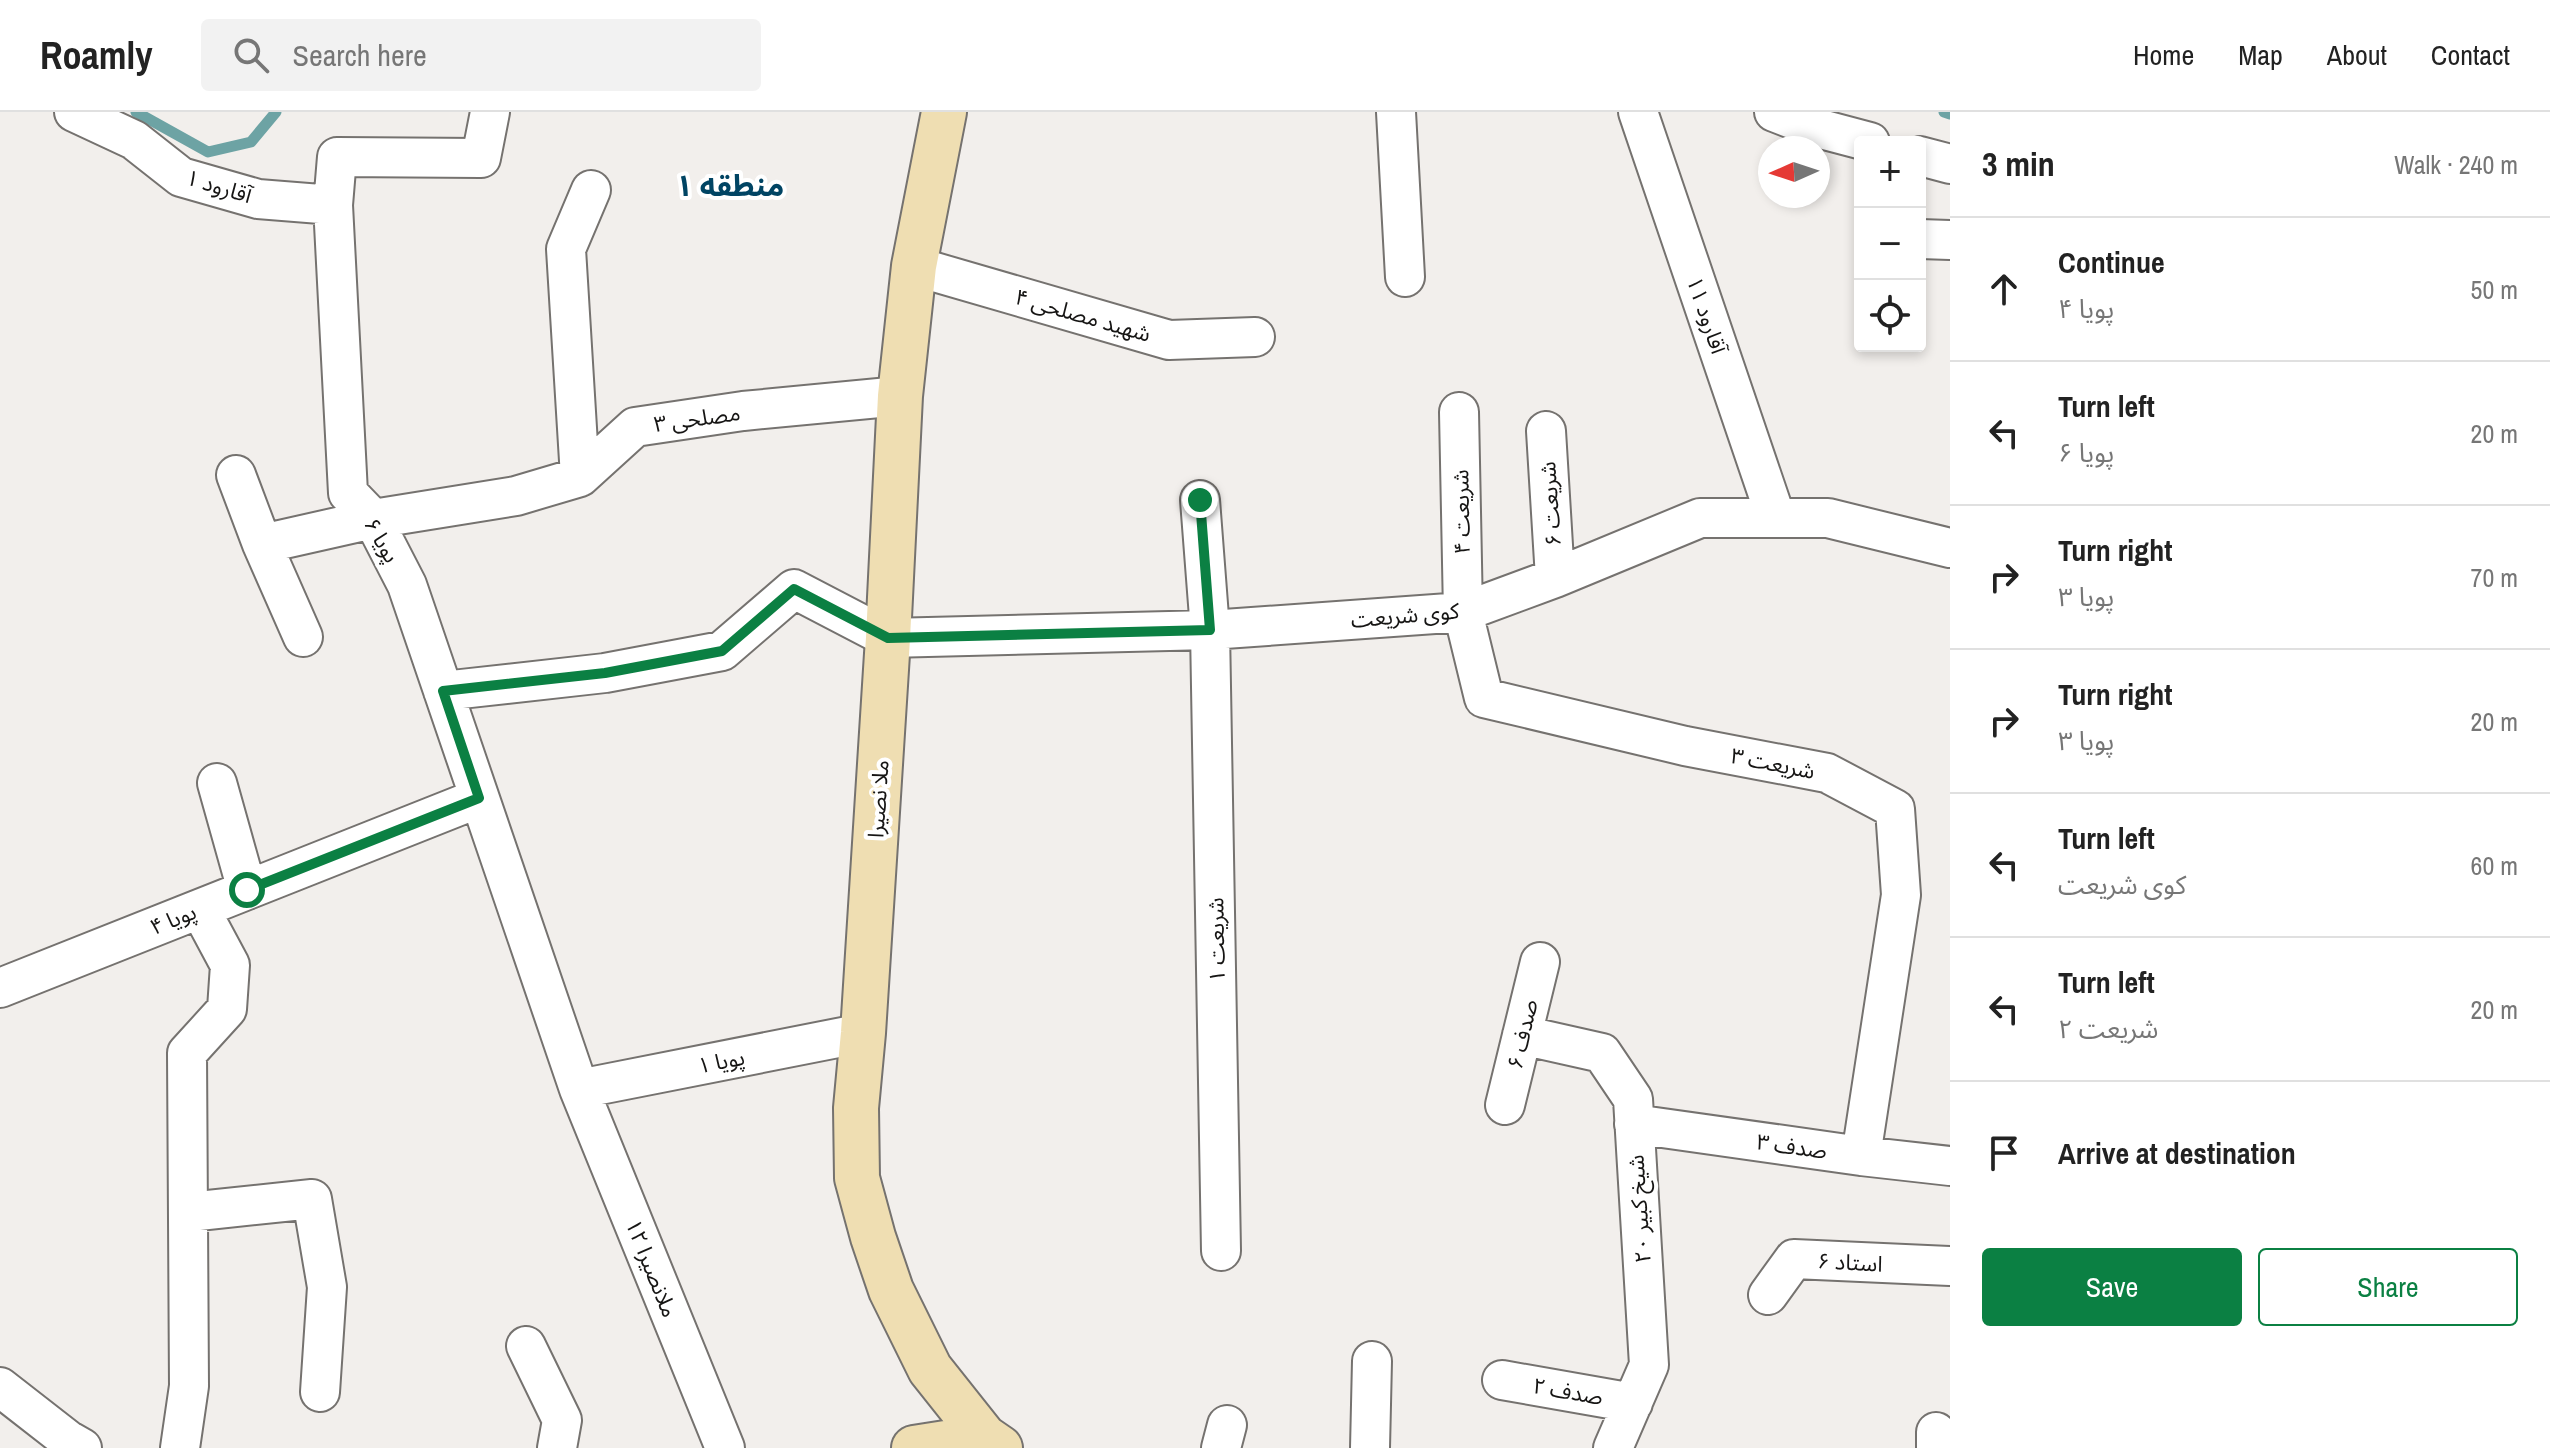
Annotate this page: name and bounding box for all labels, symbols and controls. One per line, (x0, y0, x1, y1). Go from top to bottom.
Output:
search box (201, 19, 761, 91)
text: Roamly (40, 30, 153, 81)
icon: search (229, 33, 273, 77)
text: Search here (293, 35, 427, 75)
text: Home (2133, 36, 2194, 74)
text: Map (2238, 36, 2283, 74)
text: About (2327, 36, 2387, 74)
text: Contact (2431, 36, 2510, 74)
north arrow (1758, 136, 1830, 208)
map controls (1854, 136, 1926, 352)
button: + (1854, 136, 1926, 208)
text: 3 min (1982, 141, 2055, 187)
text: Walk · 240 m (2394, 147, 2518, 182)
street label: آقارود ۱ (182, 162, 257, 211)
district label: منطقه ۱ (676, 165, 784, 205)
button: − (1854, 208, 1926, 280)
text: Continue (2058, 242, 2165, 282)
icon: ahead (1982, 267, 2026, 311)
street label: آقارود ۱۱ (1680, 272, 1735, 359)
text: 50 m (2471, 272, 2518, 307)
button: locate (1854, 280, 1926, 352)
street label: شهید مصلحی ۴ (1011, 281, 1155, 349)
text: پویا ۴ (2058, 291, 2114, 326)
text: Turn left (2058, 386, 2155, 426)
street label: مصلحی ۳ (652, 397, 742, 439)
icon: left (1982, 411, 2026, 455)
text: 20 m (2471, 416, 2518, 451)
text: پویا ۶ (2058, 435, 2114, 470)
street label: شریعت ۶ (1532, 461, 1568, 547)
street label: شریعت ۴ (1445, 469, 1477, 555)
route end (1182, 482, 1218, 518)
street label: پویا ۶ (357, 512, 407, 568)
text: Turn right (2058, 530, 2172, 570)
icon: right (1982, 555, 2026, 599)
text: 70 m (2471, 560, 2518, 595)
text: پویا ۳ (2058, 579, 2114, 614)
street label: کوی شریعت (1350, 595, 1461, 635)
text: Turn right (2058, 674, 2172, 714)
icon: right (1982, 699, 2026, 743)
text: 20 m (2471, 704, 2518, 739)
text: پویا ۳ (2058, 723, 2114, 758)
street label: شریعت ۳ (1728, 740, 1818, 786)
street label: ملا نصیرا (860, 759, 896, 839)
text: Turn left (2058, 818, 2155, 858)
icon: left (1982, 843, 2026, 887)
text: 60 m (2471, 848, 2518, 883)
text: کوی شریعت (2058, 867, 2186, 902)
route start (229, 872, 265, 908)
street label: پویا ۴ (145, 896, 201, 942)
street label: شریعت ۱ (1200, 897, 1232, 983)
text: Turn left (2058, 962, 2155, 1002)
icon: left (1982, 987, 2026, 1031)
text: 20 m (2471, 992, 2518, 1027)
street label: صدف ۶ (1499, 996, 1545, 1072)
text: شریعت ۲ (2058, 1011, 2158, 1046)
street label: پویا ۱ (695, 1042, 747, 1080)
street label: صدف ۳ (1755, 1126, 1829, 1166)
icon: arrive (1982, 1131, 2026, 1175)
text: Arrive at destination (2058, 1133, 2296, 1173)
street label: شیخ کبیر ۲۰ (1620, 1154, 1660, 1264)
street label: ملانصیرا ۱۲ (619, 1214, 685, 1322)
street label: استاد ۶ (1817, 1245, 1883, 1279)
button: Save (1982, 1248, 2242, 1326)
button: Share (2258, 1248, 2518, 1326)
street label: صدف ۲ (1531, 1370, 1605, 1412)

